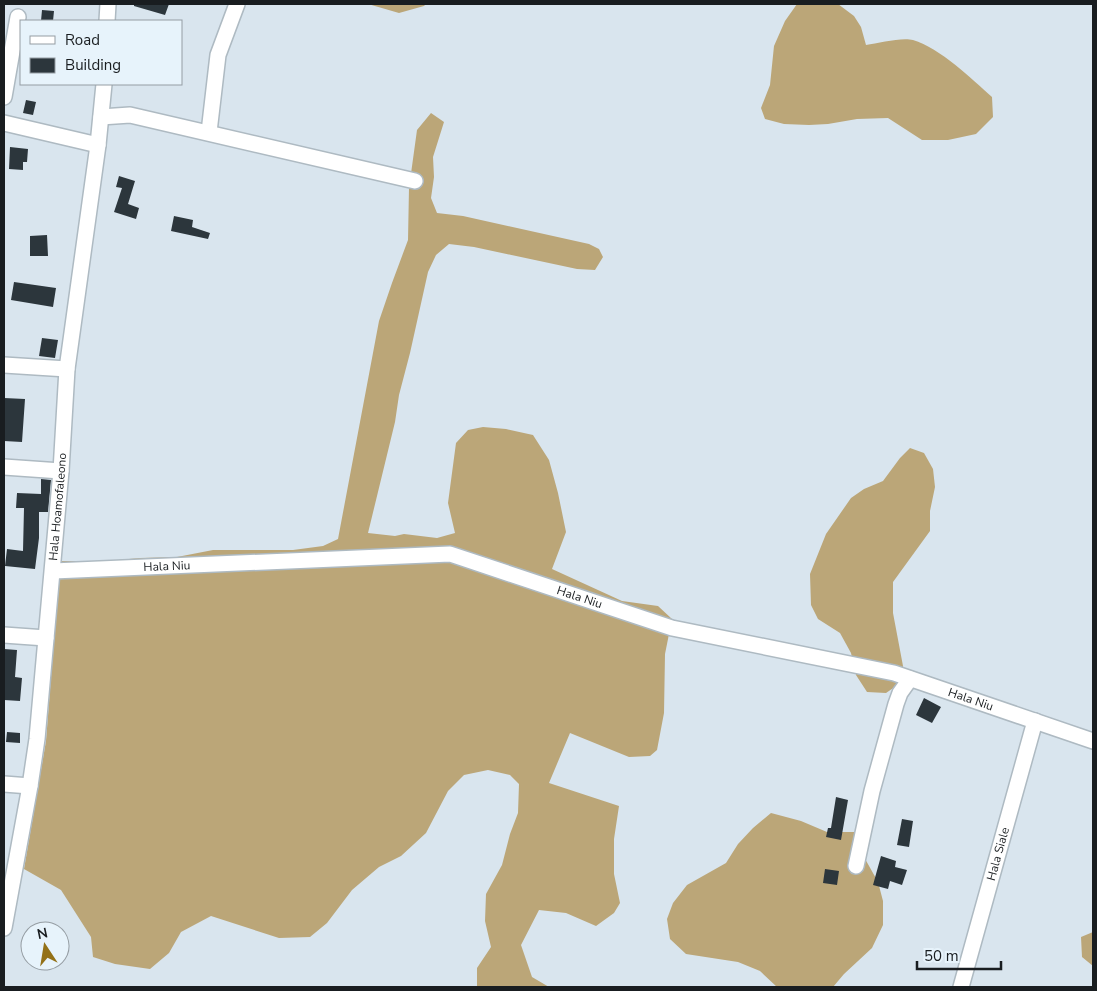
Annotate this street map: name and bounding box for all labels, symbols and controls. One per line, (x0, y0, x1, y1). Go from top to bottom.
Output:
legend (20, 20, 182, 85)
text: Road (65, 30, 100, 50)
text: Building (65, 55, 121, 75)
street label: Hala Hoamofaleono (45, 452, 70, 561)
street label: Hala Niu (143, 557, 191, 575)
street label: Hala Niu (555, 582, 604, 612)
street label: Hala Niu (946, 684, 996, 714)
street label: Hala Siale (983, 825, 1013, 883)
north arrow (20, 921, 70, 971)
text: N (35, 923, 50, 944)
scale bar (917, 938, 1001, 970)
text: 50 m (924, 946, 959, 966)

